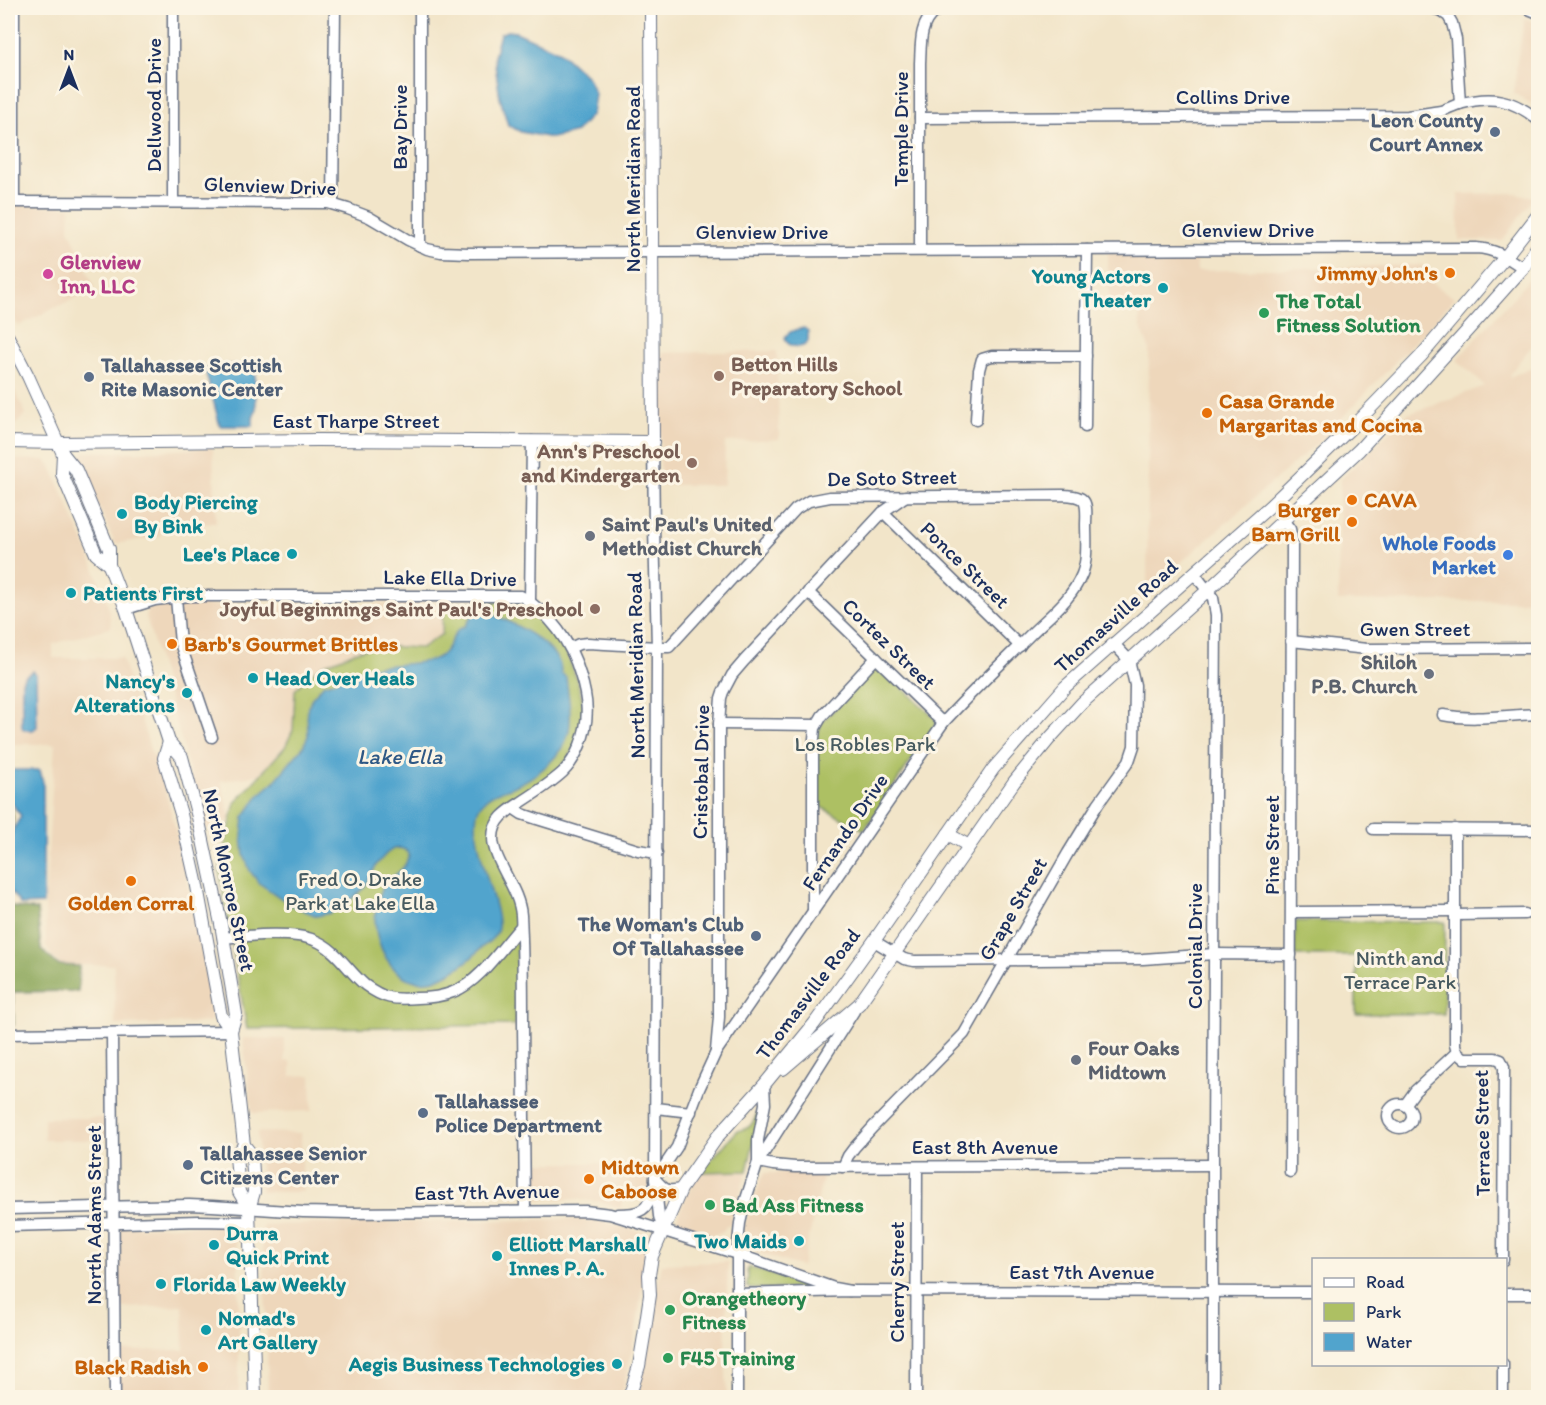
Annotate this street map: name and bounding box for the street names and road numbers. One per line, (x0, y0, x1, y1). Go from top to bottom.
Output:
street label: Dellwood Drive (141, 38, 166, 172)
street label: Temple Drive (888, 71, 913, 187)
street label: Bay Drive (387, 84, 412, 170)
street label: Collins Drive (1176, 84, 1290, 109)
street label: North Meridian Road (620, 85, 645, 273)
street label: Glenview Drive (203, 171, 337, 200)
street label: Glenview Drive (1182, 217, 1314, 242)
street label: Glenview Drive (696, 219, 828, 244)
street label: East Tharpe Street (272, 408, 440, 433)
street label: De Soto Street (827, 464, 957, 491)
street label: Ponce Street (916, 516, 1015, 613)
street label: Thomasville Road (1049, 553, 1183, 678)
street label: Lake Ella Drive (383, 564, 517, 591)
street label: North Meridian Road (621, 571, 650, 759)
street label: Cortez Street (837, 593, 941, 695)
street label: Gwen Street (1360, 616, 1470, 641)
street label: Cristobal Drive (687, 704, 714, 840)
street label: Fernando Drive (796, 768, 893, 895)
street label: North Monroe Street (198, 786, 261, 974)
street label: Pine Street (1259, 795, 1284, 895)
street label: Grape Street (973, 853, 1052, 965)
street label: Colonial Drive (1182, 883, 1207, 1009)
street label: Thomasville Road (750, 923, 865, 1064)
street label: Terrace Street (1468, 1069, 1495, 1196)
street label: North Adams Street (81, 1125, 106, 1305)
street label: East 8th Avenue (912, 1134, 1058, 1159)
street label: East 7th Avenue (414, 1178, 560, 1205)
street label: Cherry Street (884, 1221, 909, 1343)
street label: East 7th Avenue (1009, 1259, 1155, 1284)

